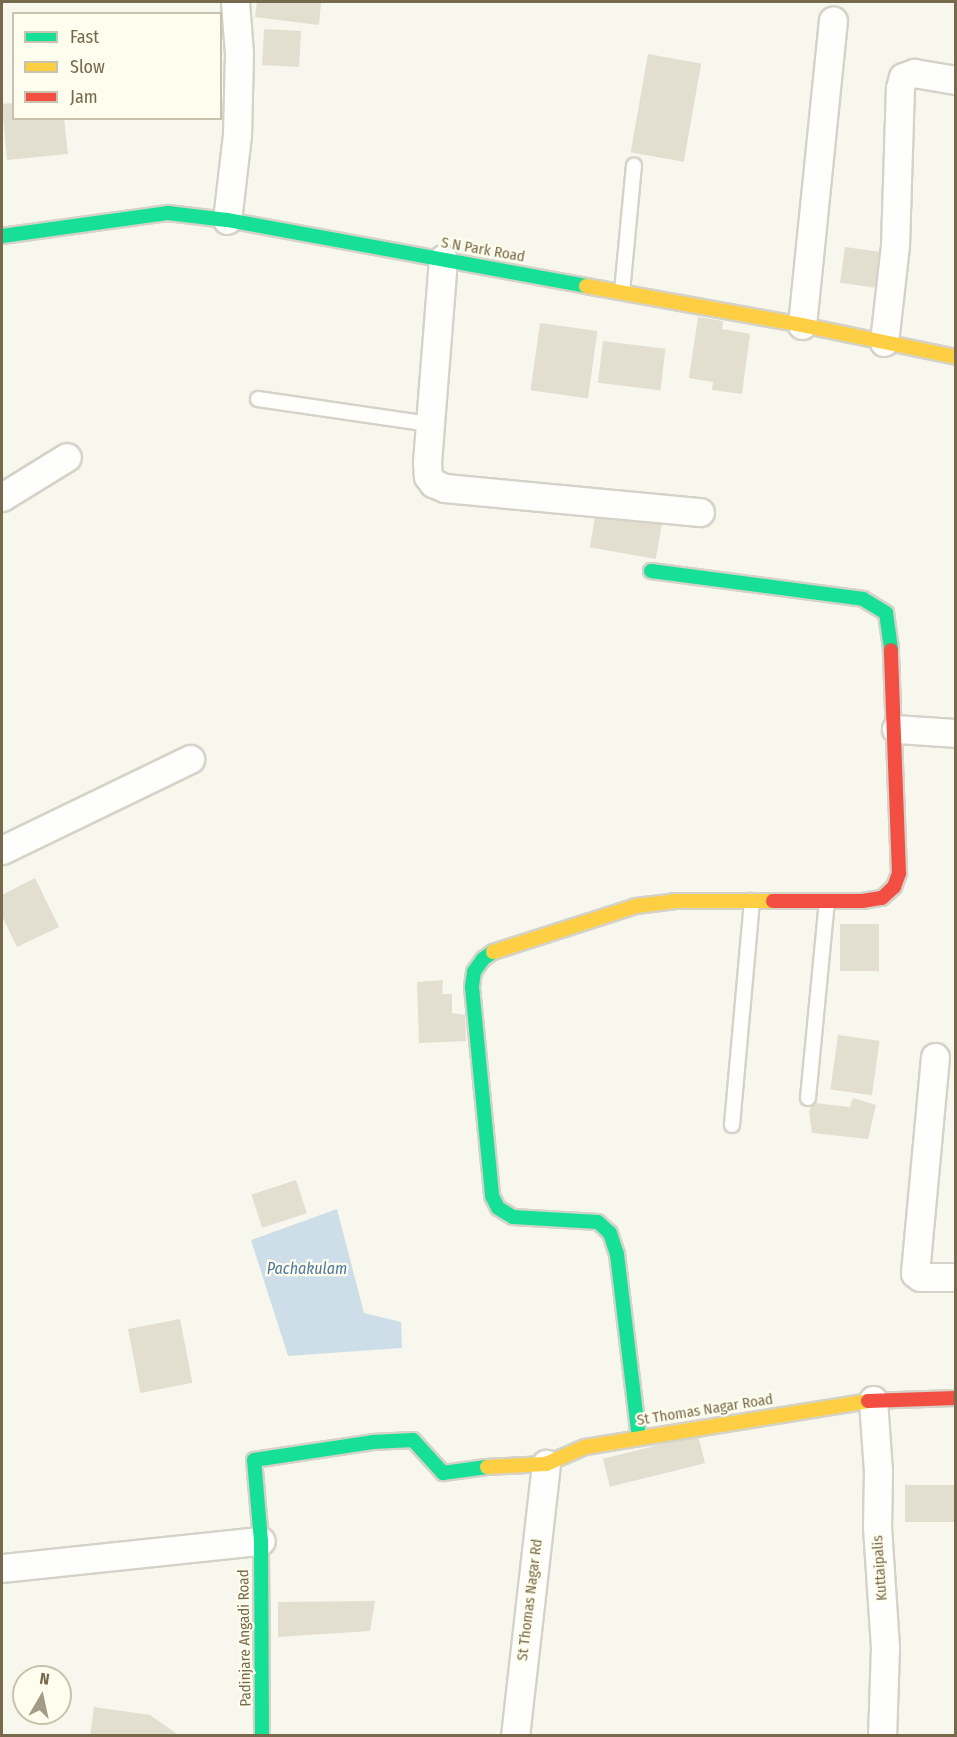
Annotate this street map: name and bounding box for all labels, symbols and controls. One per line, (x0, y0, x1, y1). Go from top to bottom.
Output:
legend (12, 12, 222, 120)
text: Fast (70, 26, 99, 48)
text: Slow (70, 56, 105, 78)
text: Jam (70, 86, 98, 108)
street label: S N Park Road (440, 234, 526, 266)
water label: Pachakulam (267, 1259, 347, 1279)
street label: St Thomas Nagar Road (636, 1390, 774, 1430)
street label: Kuttaipalis (869, 1535, 891, 1601)
street label: St Thomas Nagar Rd (514, 1538, 546, 1662)
street label: Padinjare Angadi Road (235, 1569, 255, 1707)
north arrow (12, 1665, 72, 1725)
text: N (38, 1669, 51, 1689)

